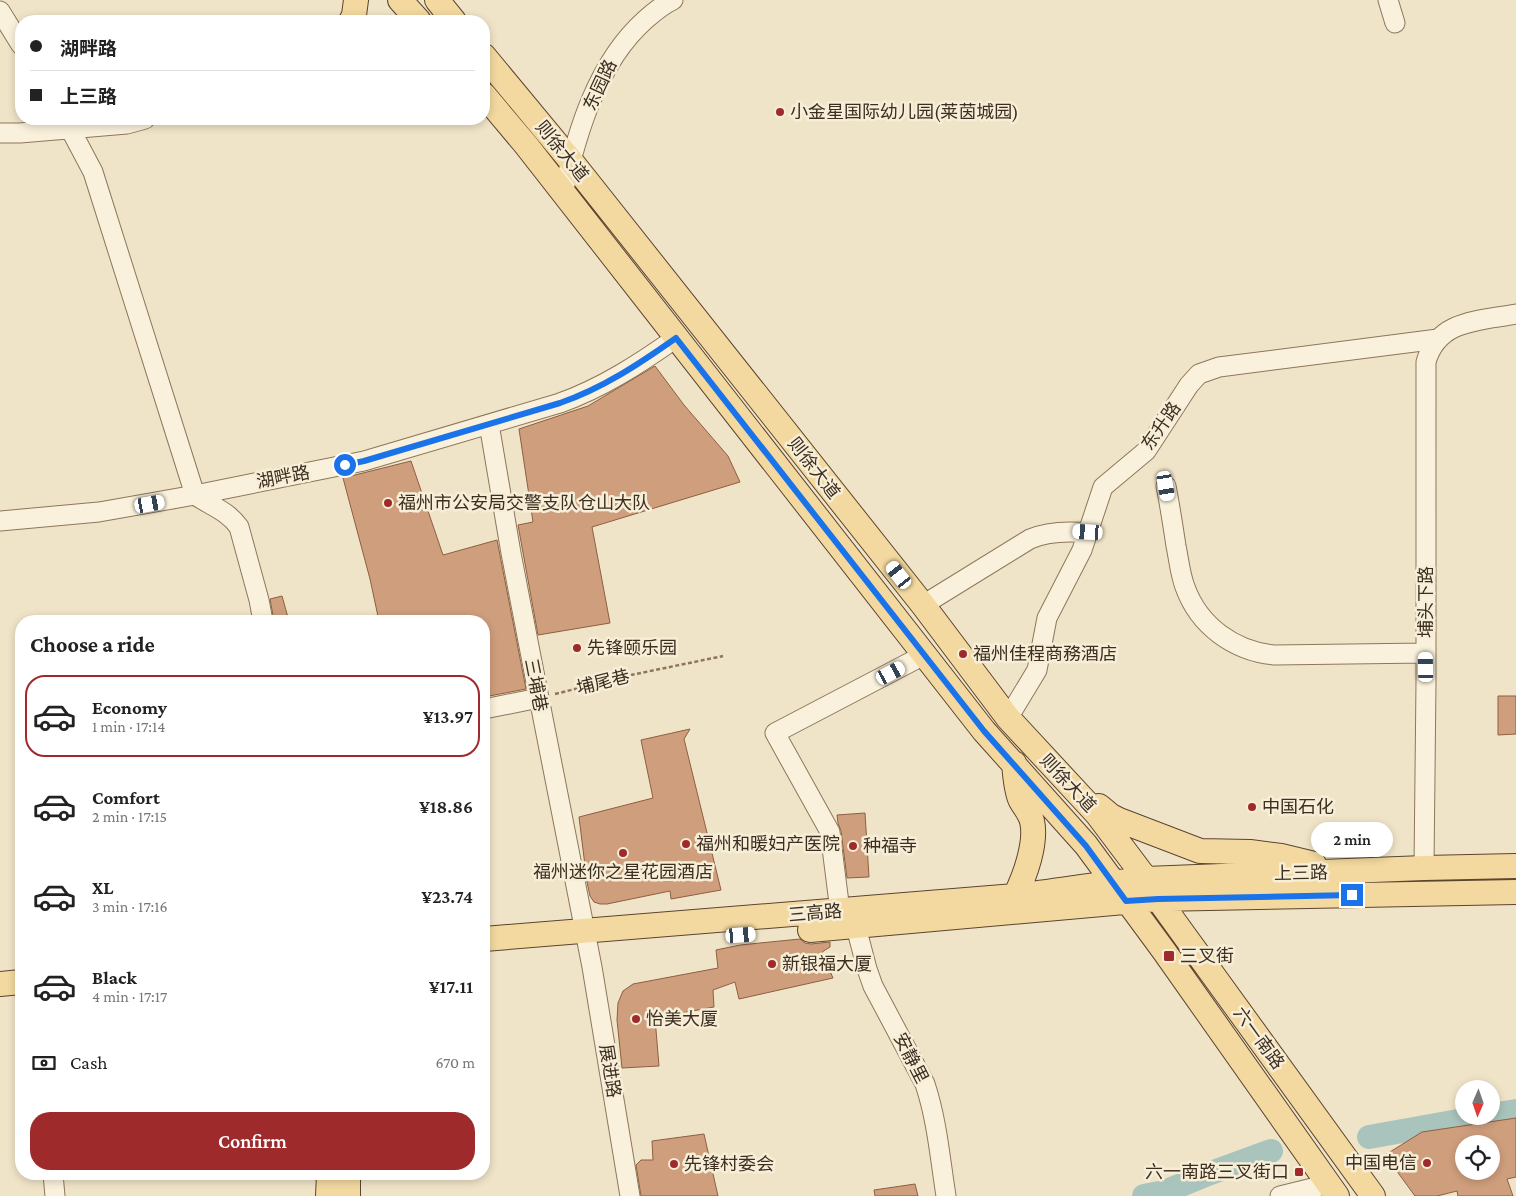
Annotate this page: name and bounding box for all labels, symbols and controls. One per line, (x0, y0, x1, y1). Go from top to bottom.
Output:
text: 湖畔路 (60, 38, 117, 59)
street label: 东园路 (580, 56, 620, 114)
text: 上三路 (60, 86, 117, 107)
place label: 小金星国际幼儿园(莱茵城园) (790, 102, 1019, 123)
marker: 小金星国际幼儿园(莱茵城园) (774, 106, 786, 118)
street label: 则徐大道 (532, 117, 592, 185)
street label: 东升路 (1137, 398, 1185, 454)
street label: 则徐大道 (784, 433, 844, 503)
route start (334, 454, 356, 476)
street label: 湖畔路 (255, 462, 311, 492)
car (1156, 470, 1175, 502)
place label: 福州市公安局交警支队仓山大队 (398, 493, 650, 513)
car (133, 494, 166, 514)
marker: 福州市公安局交警支队仓山大队 (382, 497, 394, 509)
car (1072, 524, 1103, 540)
car (883, 559, 914, 591)
street label: 埔头下路 (1416, 566, 1436, 638)
text: Choose a ride (30, 632, 155, 657)
place label: 先锋颐乐园 (587, 638, 677, 658)
marker: 先锋颐乐园 (571, 642, 583, 654)
place label: 福州佳程商務酒店 (973, 644, 1117, 664)
marker: 福州佳程商務酒店 (957, 648, 969, 660)
car (1418, 652, 1433, 682)
street label: 三埔巷 (521, 657, 551, 713)
car (874, 659, 907, 687)
street label: 埔尾巷 (574, 666, 632, 698)
icon: car (32, 694, 77, 739)
text: Economy (92, 697, 167, 718)
text: ¥13.97 (423, 706, 473, 727)
text: 1 min · 17:14 (92, 718, 165, 735)
street label: 则徐大道 (1036, 750, 1100, 816)
icon: car (32, 784, 77, 829)
text: Comfort (92, 787, 160, 808)
text: ¥18.86 (419, 796, 473, 817)
place label: 中国石化 (1262, 797, 1334, 817)
marker: 中国石化 (1246, 801, 1258, 813)
text: 2 min · 17:15 (92, 808, 167, 825)
callout: 2 min (1311, 822, 1393, 858)
text: 2 min (1333, 831, 1371, 848)
place label: 福州和暖妇产医院 (696, 834, 840, 854)
place label: 种福寺 (863, 836, 917, 856)
marker: 福州和暖妇产医院 (680, 838, 692, 850)
marker: 种福寺 (847, 840, 859, 852)
marker: 福州迷你之星花园酒店 (617, 847, 629, 859)
place label: 福州迷你之星花园酒店 (533, 862, 713, 882)
street label: 上三路 (1274, 863, 1328, 883)
icon: car (32, 874, 77, 919)
text: XL (92, 877, 114, 898)
route end (1341, 884, 1363, 906)
text: ¥23.74 (422, 886, 473, 907)
text: 3 min · 17:16 (92, 898, 168, 915)
street label: 三高路 (787, 901, 843, 925)
car (725, 926, 756, 944)
place label: 三叉街 (1180, 946, 1234, 966)
marker: 三叉街 (1162, 949, 1176, 963)
place label: 新银福大厦 (782, 954, 872, 974)
marker: 新银福大厦 (766, 958, 778, 970)
icon: car (32, 964, 77, 1009)
text: Black (92, 967, 137, 988)
text: ¥17.11 (429, 976, 473, 997)
text: 4 min · 17:17 (92, 988, 167, 1005)
street label: 六一南路 (1230, 1003, 1288, 1073)
place label: 怡美大厦 (646, 1009, 718, 1029)
marker: 怡美大厦 (630, 1013, 642, 1025)
street label: 安静里 (890, 1029, 932, 1087)
street label: 展进路 (596, 1043, 624, 1099)
icon: cash (30, 1049, 58, 1077)
text: Cash (70, 1052, 108, 1073)
text: 670 m (435, 1054, 475, 1071)
north arrow (1455, 1080, 1500, 1125)
map controls (1455, 1080, 1500, 1180)
button: Confirm (30, 1112, 475, 1170)
button: locate (1455, 1135, 1500, 1180)
place label: 中国电信 (1345, 1153, 1417, 1173)
place label: 先锋村委会 (684, 1154, 774, 1174)
marker: 中国电信 (1421, 1157, 1433, 1169)
marker: 先锋村委会 (668, 1158, 680, 1170)
place label: 六一南路三叉街口 (1145, 1162, 1289, 1182)
marker: 六一南路三叉街口 (1293, 1166, 1305, 1178)

